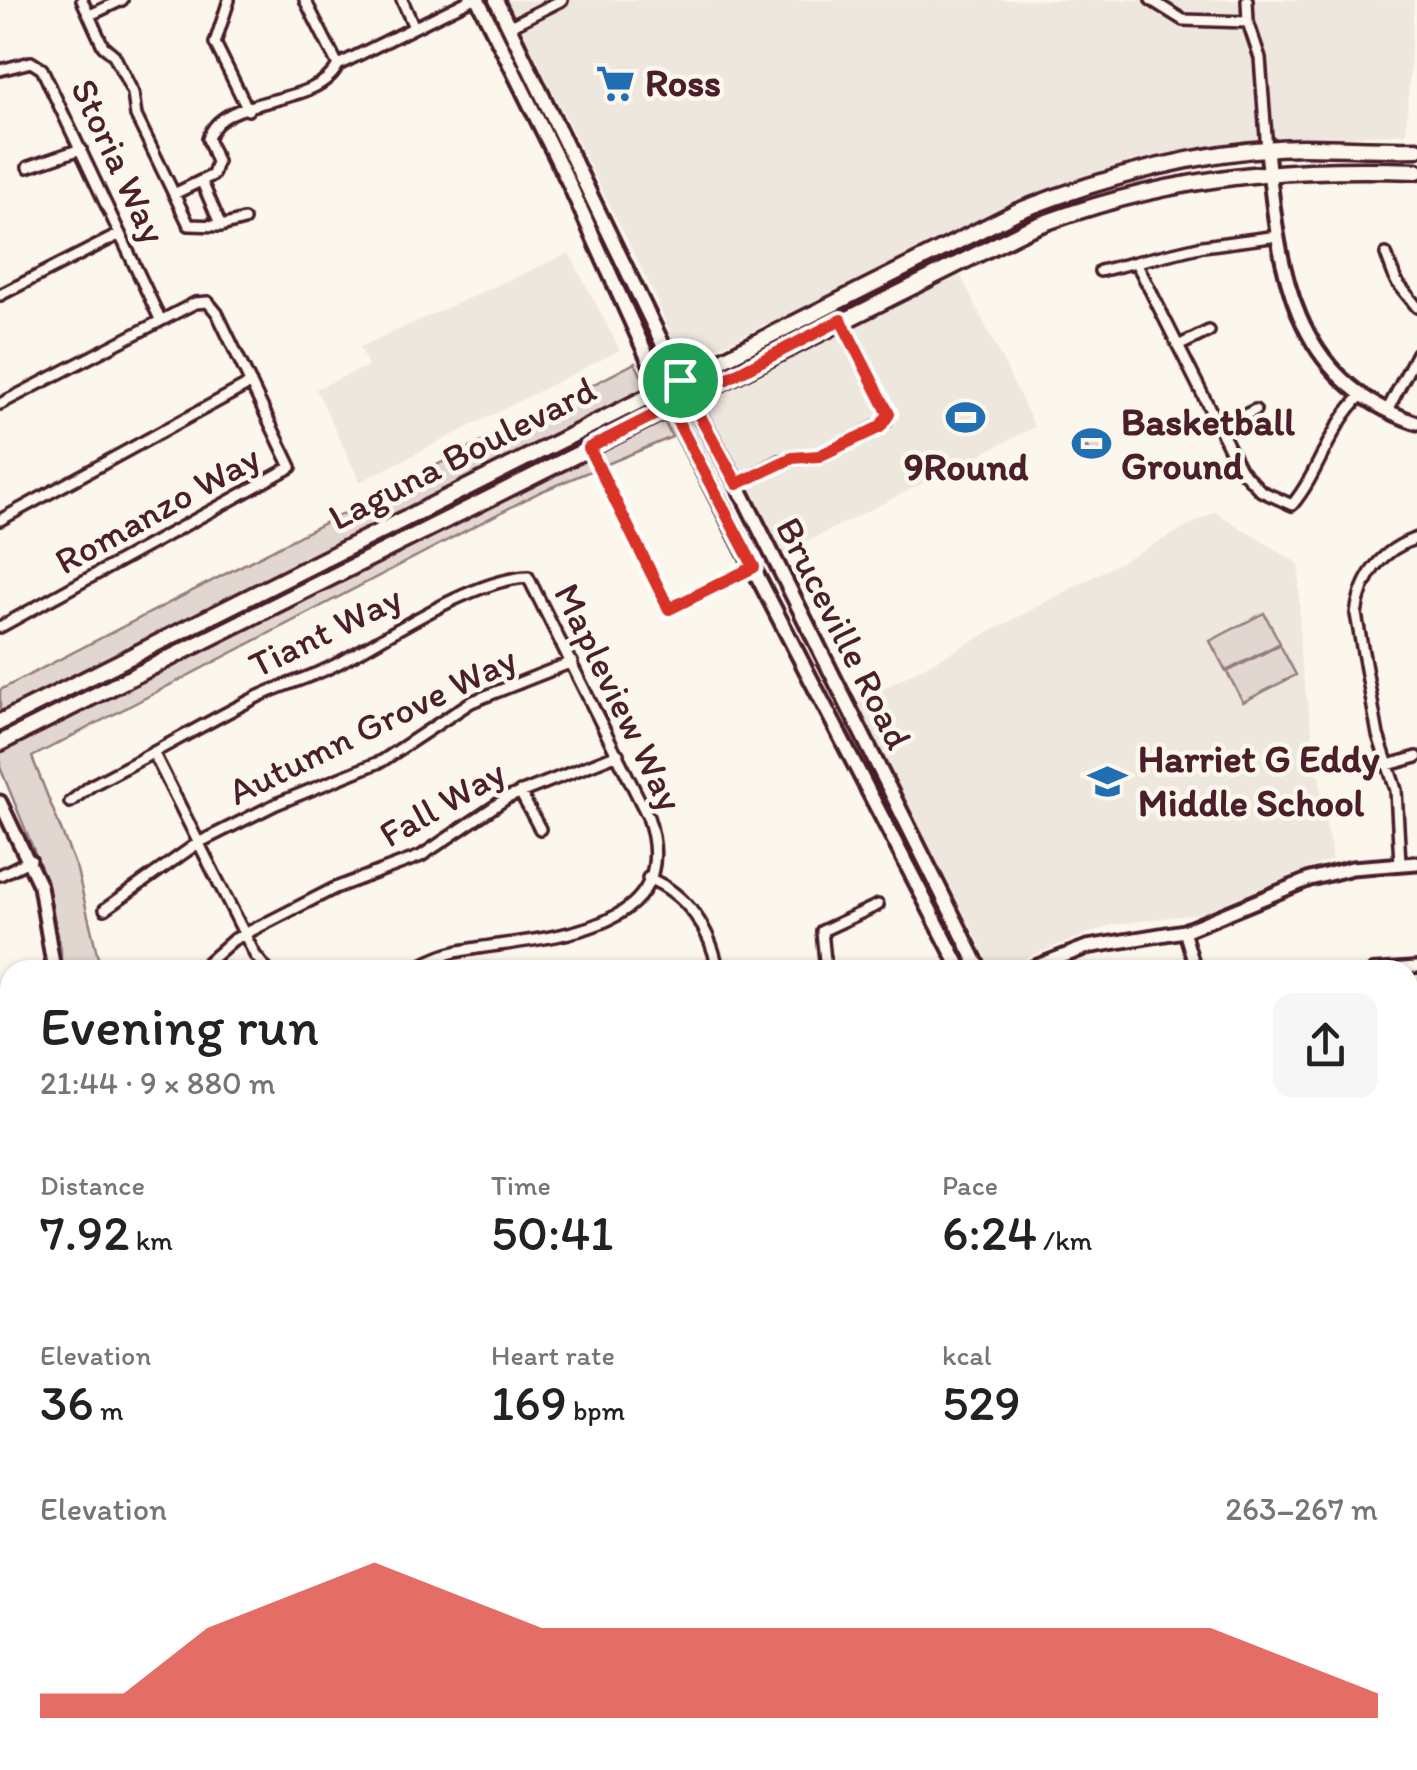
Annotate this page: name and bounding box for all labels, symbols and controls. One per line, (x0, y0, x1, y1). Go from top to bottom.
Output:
place label: Ross (645, 60, 721, 106)
supermarket icon: Ross (594, 62, 636, 104)
street label: Storia Way (61, 71, 177, 251)
pin (638, 338, 723, 423)
icon: arrive (653, 353, 708, 408)
street label: Laguna Boulevard (321, 366, 604, 540)
sports icon: 9Round (945, 397, 987, 439)
place label: Basketball Ground (1121, 399, 1295, 489)
sports icon: Basketball Ground (1070, 423, 1112, 465)
street label: Romanzo Way (47, 434, 268, 584)
place label: 9Round (904, 444, 1029, 490)
street label: Bruceville Road (766, 509, 922, 757)
street label: Tiant Way (241, 574, 409, 688)
street label: Mapleview Way (544, 576, 694, 818)
street label: Autumn Grove Way (220, 635, 524, 815)
place label: Harriet G Eddy Middle School (1138, 736, 1380, 826)
street label: Fall Way (371, 749, 513, 857)
school or university icon: Harriet G Eddy Middle School (1087, 760, 1129, 802)
text: Evening run (40, 993, 319, 1059)
button: share (1273, 993, 1378, 1098)
text: 21:44 · 9 × 880 m (40, 1064, 276, 1102)
text: Distance (40, 1168, 145, 1202)
text: Time (491, 1168, 551, 1202)
text: Pace (942, 1168, 998, 1202)
text: 7.92 (40, 1202, 130, 1263)
text: 50:41 (491, 1202, 614, 1263)
text: 6:24 (942, 1202, 1037, 1263)
text: km (130, 1223, 173, 1257)
text: /km (1037, 1223, 1092, 1257)
text: Elevation (40, 1338, 151, 1372)
text: Heart rate (491, 1338, 615, 1372)
text: kcal (942, 1338, 992, 1372)
text: 36 (40, 1372, 94, 1433)
text: 169 (491, 1372, 567, 1433)
text: 529 (942, 1372, 1021, 1433)
text: m (94, 1393, 124, 1427)
text: bpm (567, 1393, 625, 1427)
text: Elevation (40, 1490, 167, 1528)
text: 263–267 m (1225, 1490, 1378, 1528)

